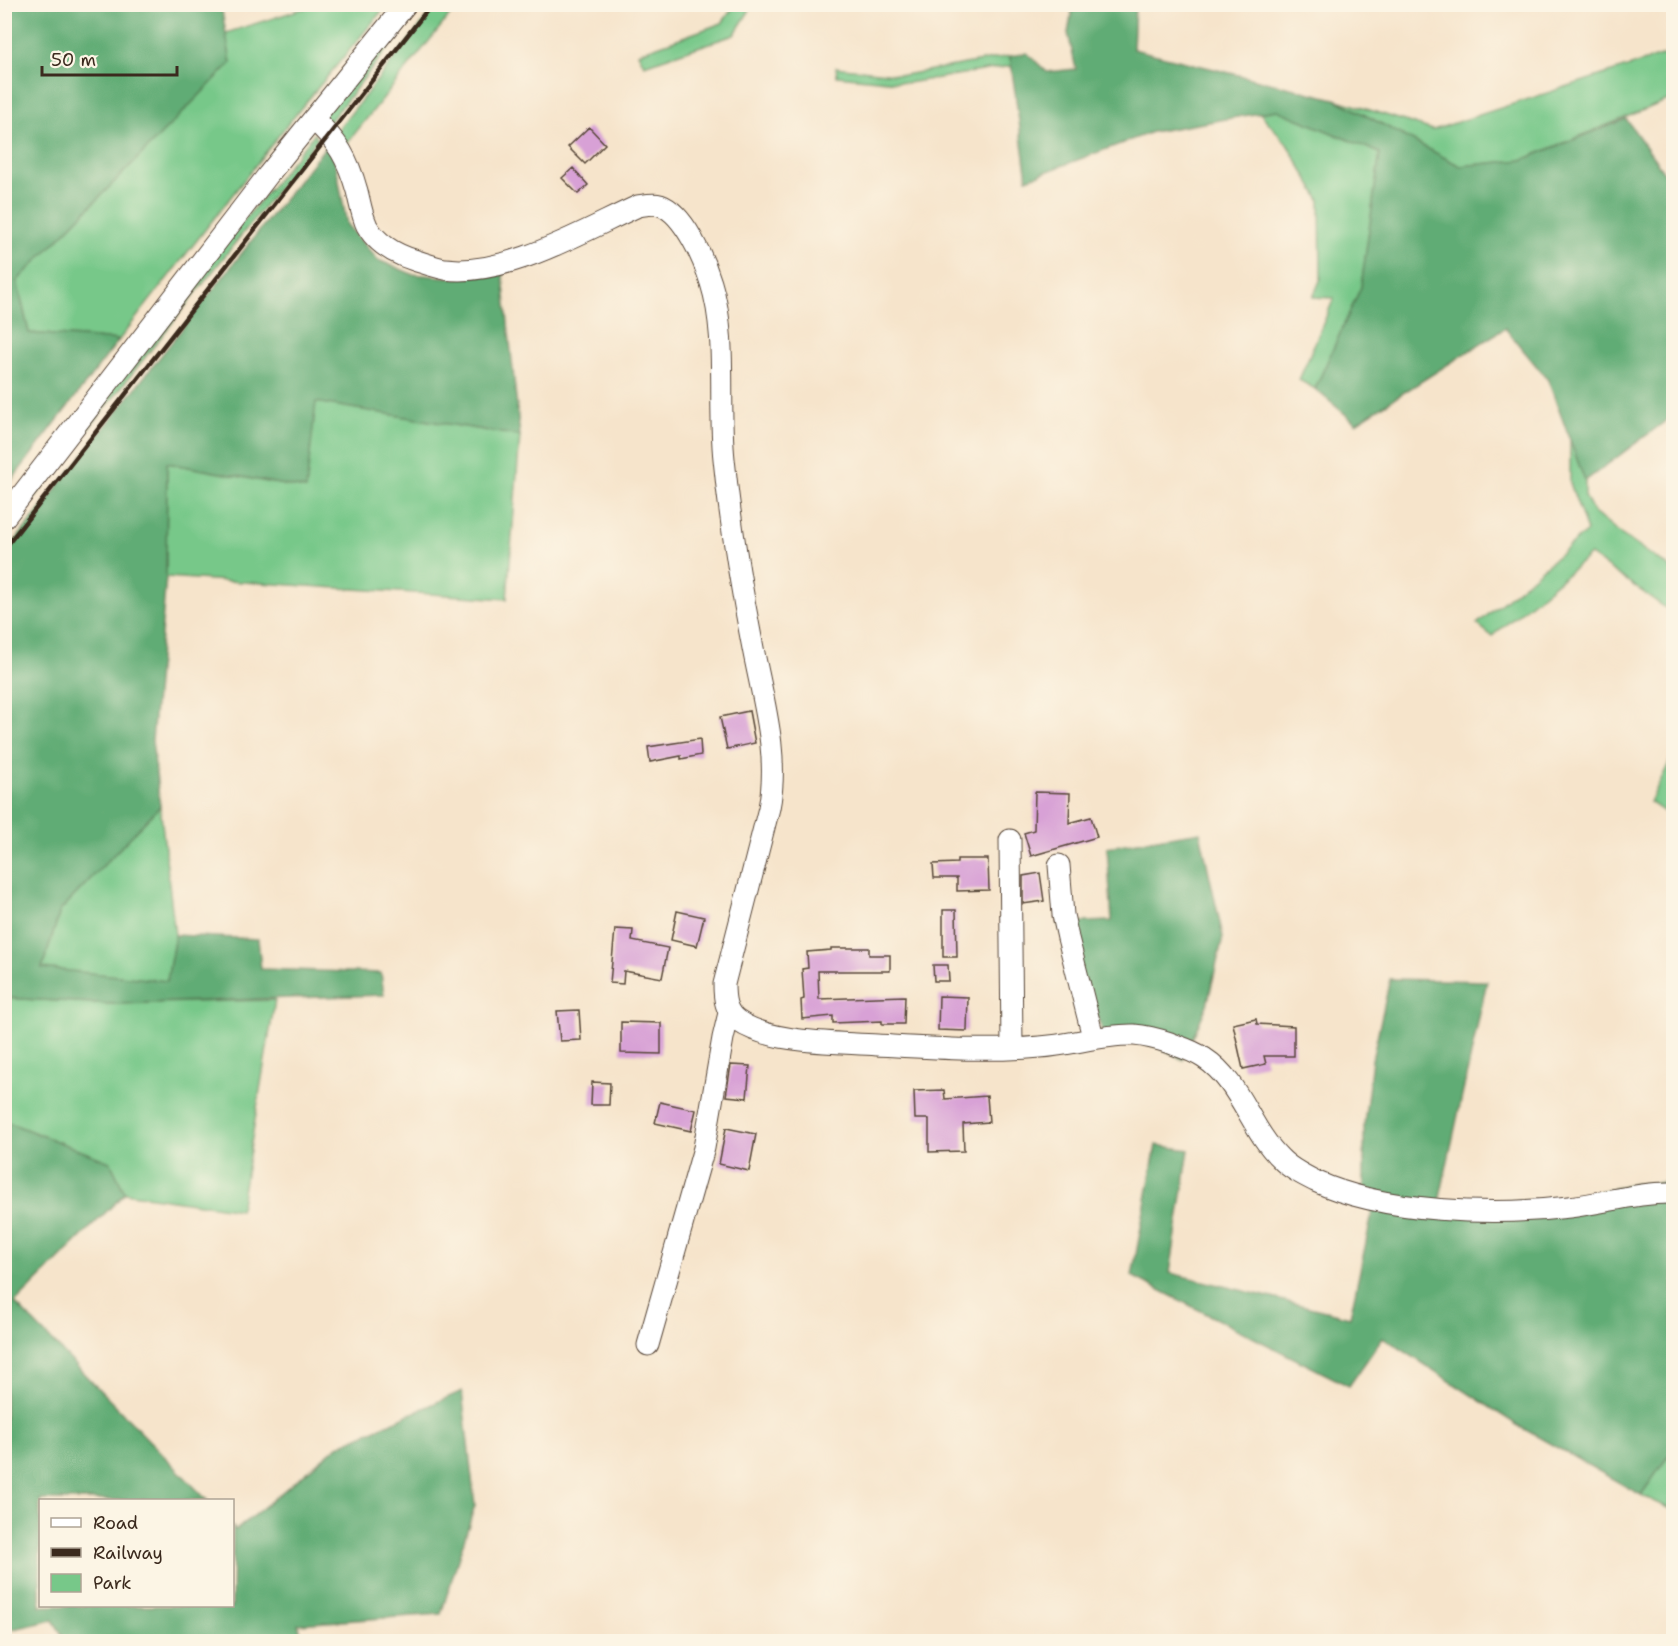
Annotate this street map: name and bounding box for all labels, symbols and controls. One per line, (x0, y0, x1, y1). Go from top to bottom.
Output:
scale bar (42, 39, 177, 77)
text: 50 m (51, 48, 96, 72)
legend (39, 1499, 234, 1607)
text: Road (93, 1511, 138, 1535)
text: Railway (93, 1541, 163, 1565)
text: Park (93, 1571, 132, 1595)

